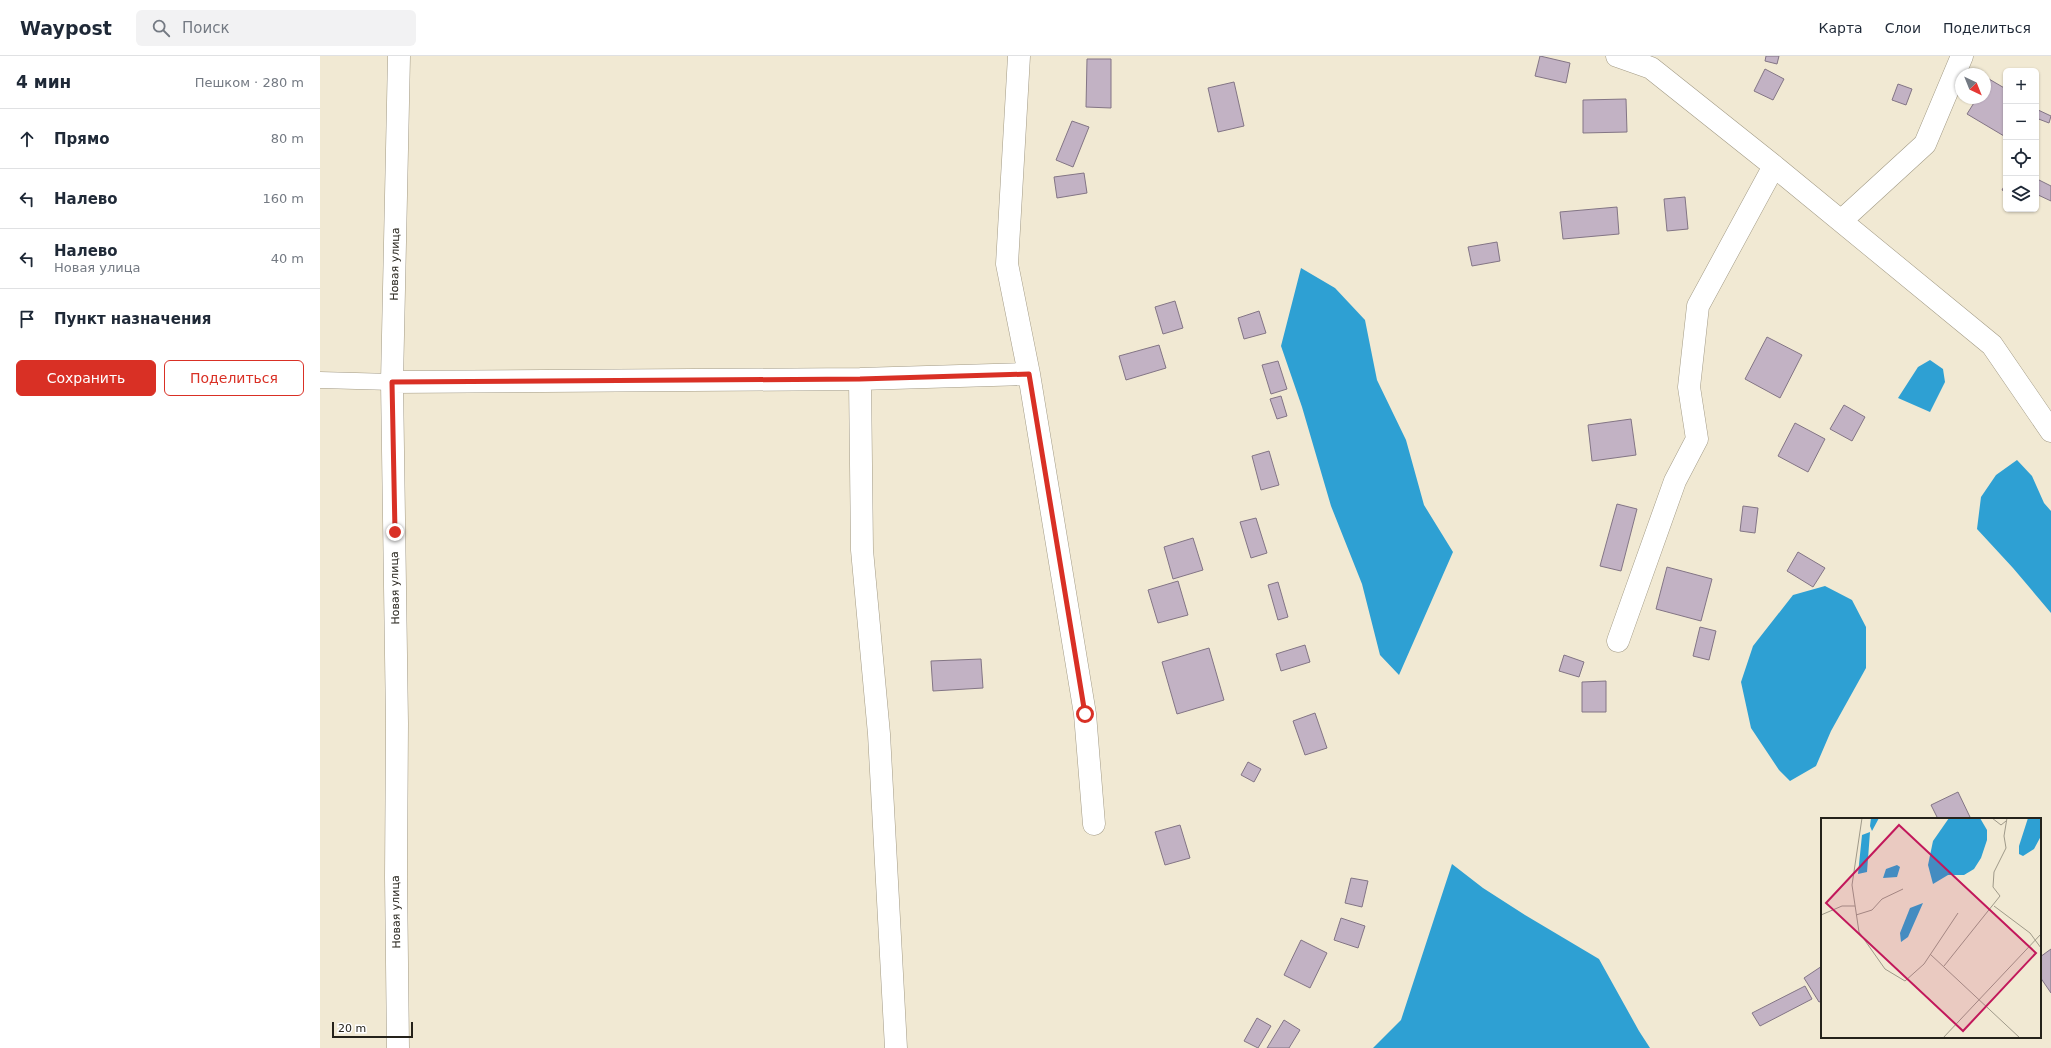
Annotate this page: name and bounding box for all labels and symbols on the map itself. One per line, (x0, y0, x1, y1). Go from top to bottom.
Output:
north arrow (1955, 68, 1991, 104)
street label: Новая улица (388, 227, 402, 301)
route end (386, 523, 404, 541)
street label: Новая улица (388, 551, 402, 625)
route start (1076, 705, 1094, 723)
inset map (1821, 818, 2041, 1038)
street label: Новая улица (389, 875, 403, 949)
scale bar (332, 1020, 413, 1039)

